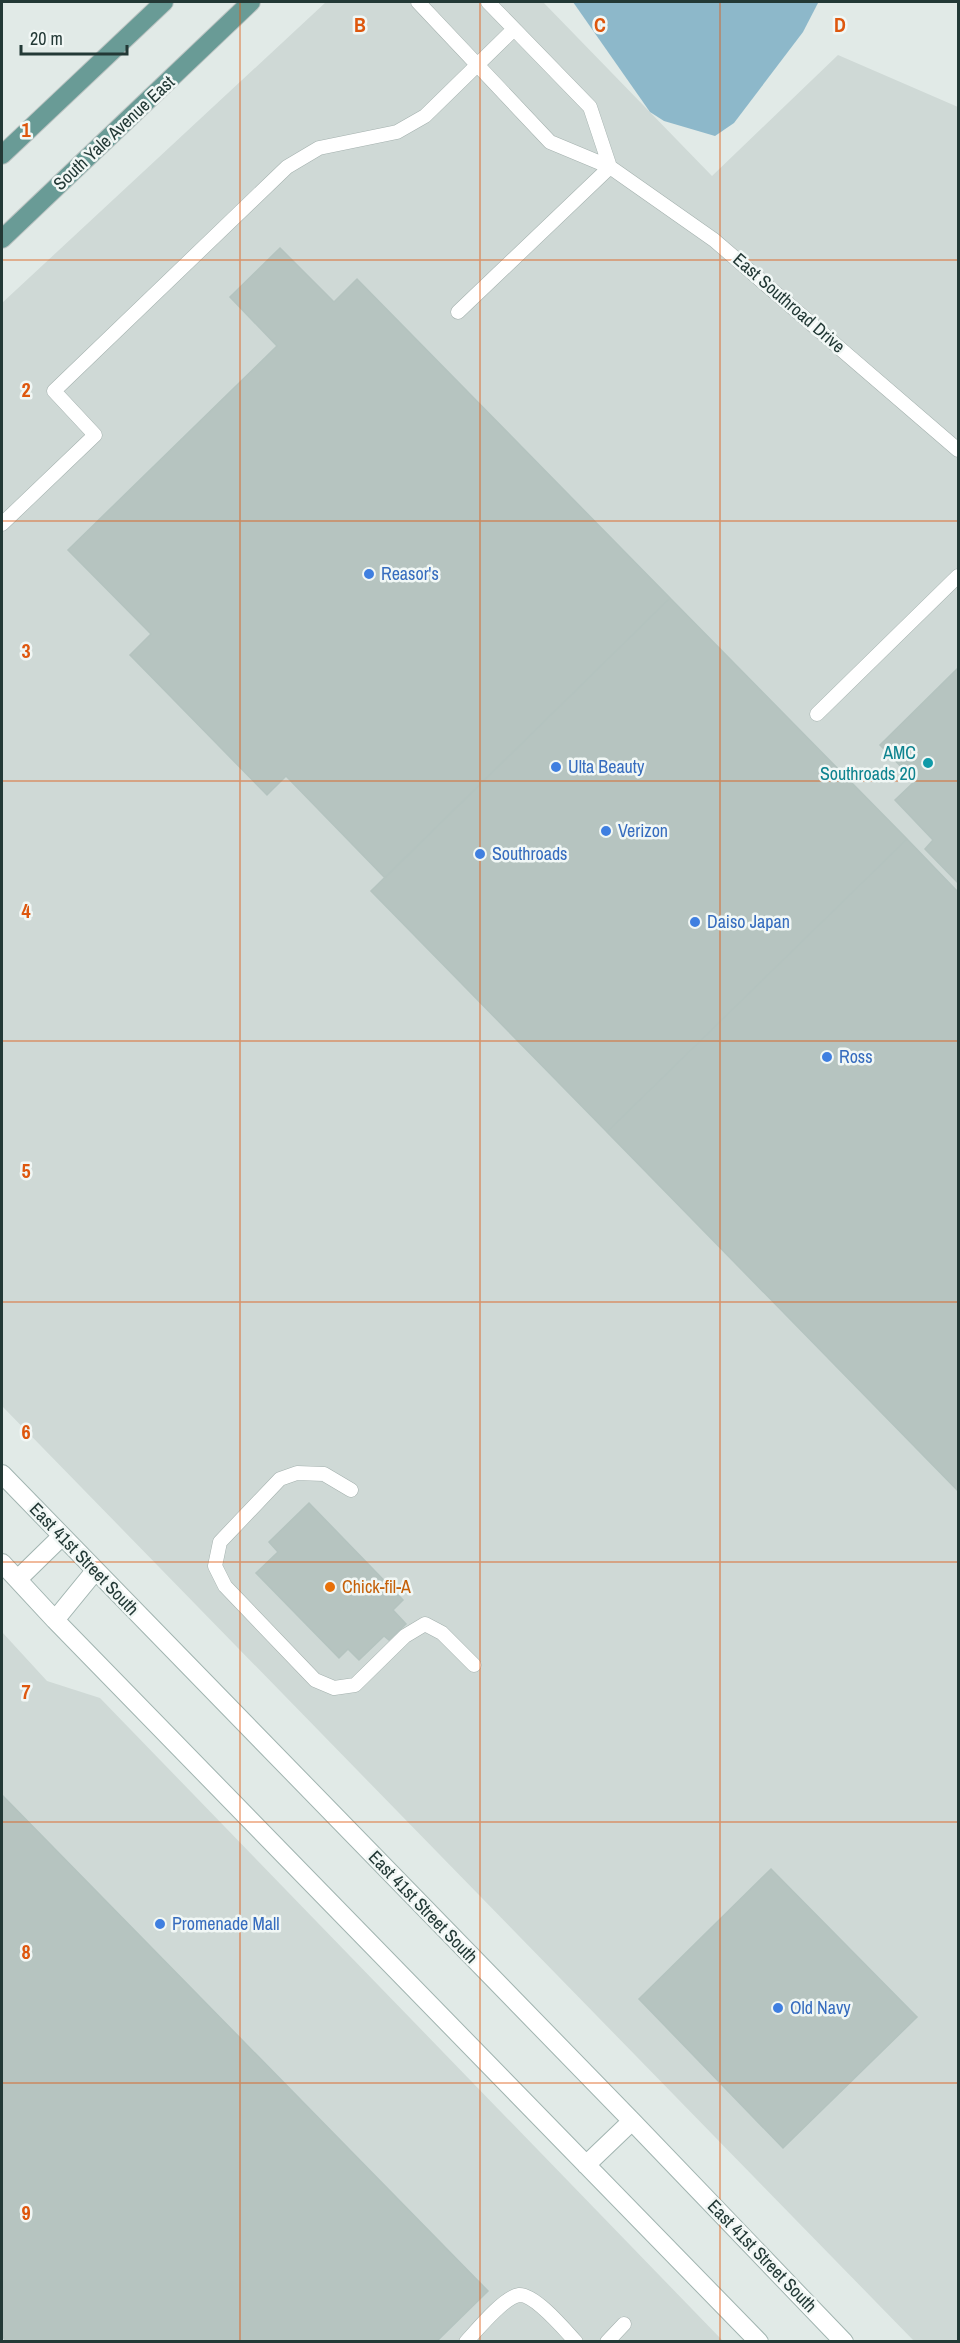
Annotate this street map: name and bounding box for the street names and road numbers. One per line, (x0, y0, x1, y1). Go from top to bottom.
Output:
street label: South Yale Avenue East (47, 70, 180, 196)
street label: East Southroad Drive (728, 247, 851, 358)
street label: East 41st Street South (24, 1497, 145, 1620)
street label: East 41st Street South (363, 1845, 484, 1968)
street label: East 41st Street South (702, 2194, 823, 2317)

